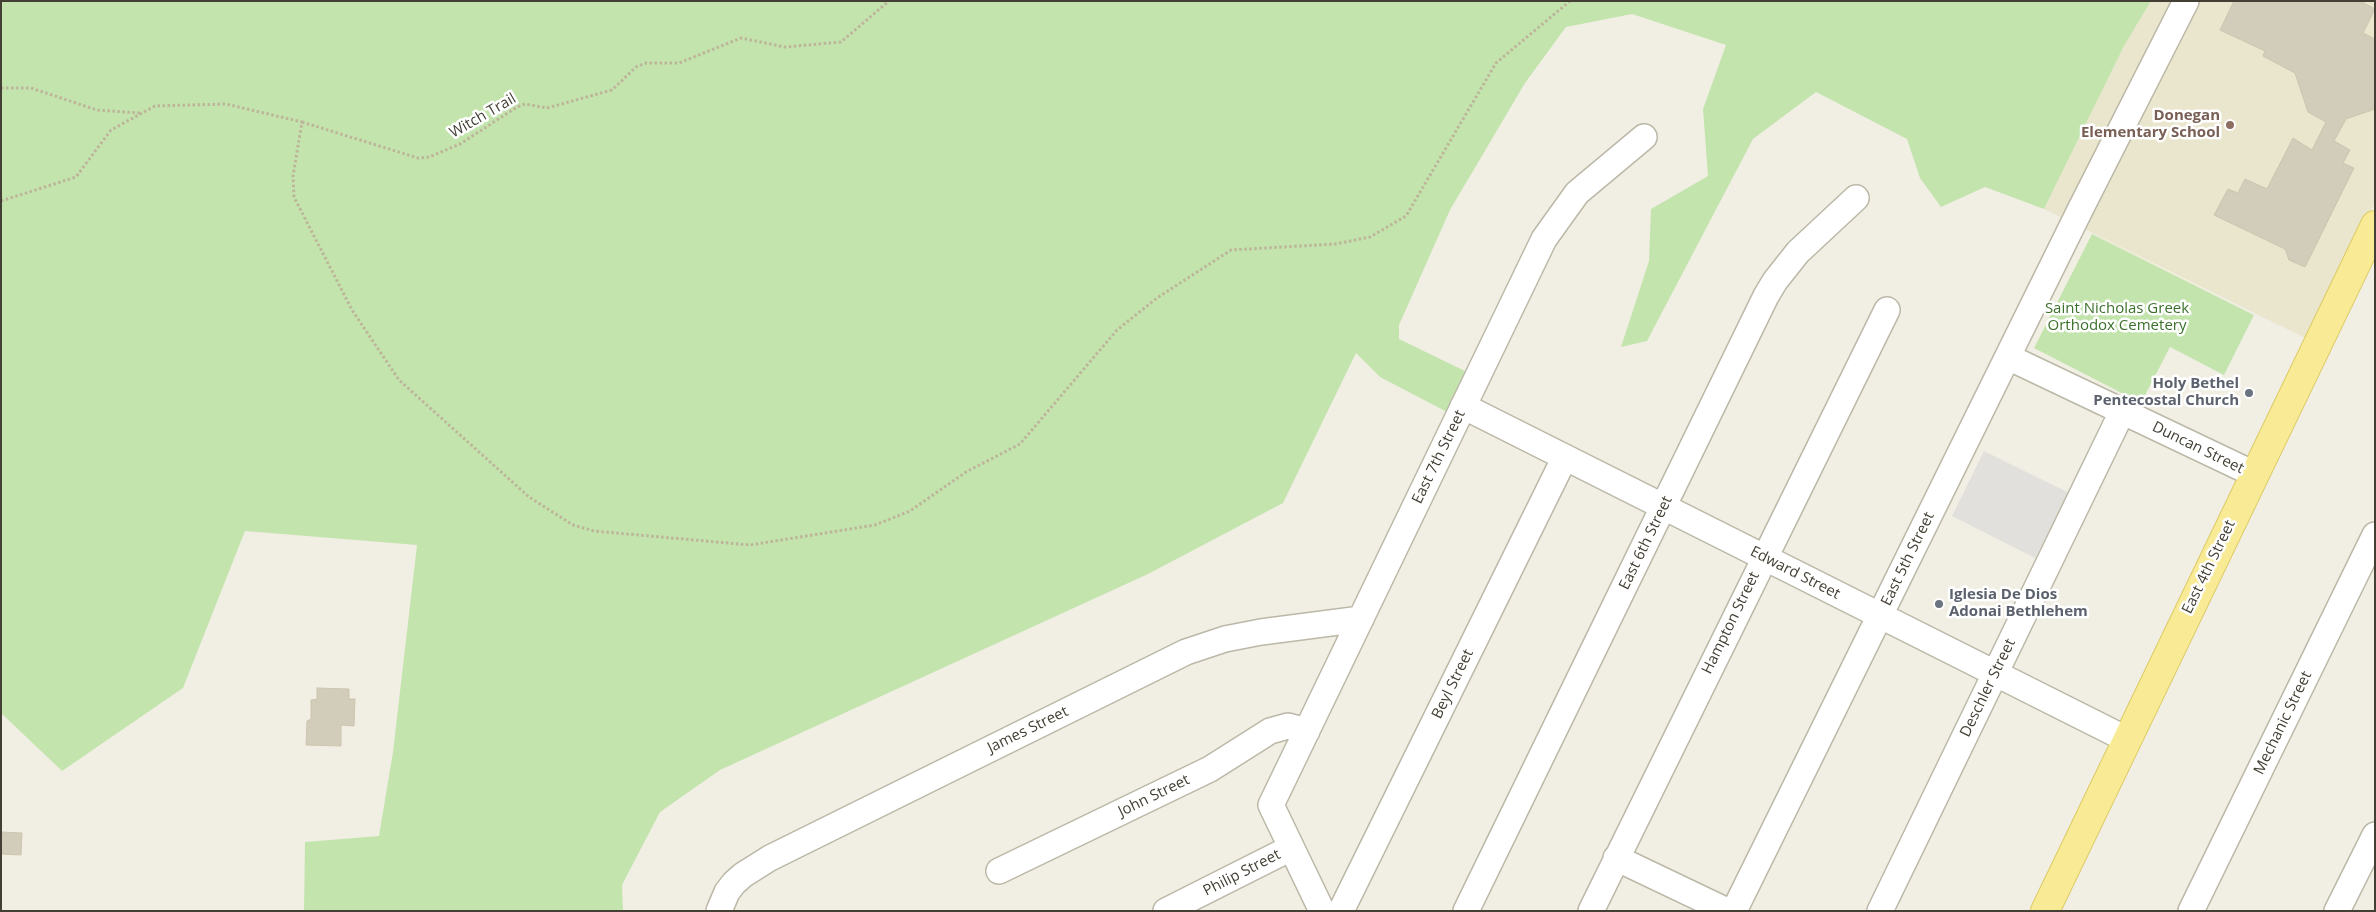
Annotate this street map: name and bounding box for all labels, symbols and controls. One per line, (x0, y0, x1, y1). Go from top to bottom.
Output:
street label: Witch Trail (447, 90, 519, 142)
place label: Donegan Elementary School (2081, 107, 2220, 142)
marker: Donegan Elementary School (2224, 119, 2236, 131)
park label: Saint Nicholas Greek Orthodox Cemetery (2045, 300, 2189, 335)
place label: Holy Bethel Pentecostal Church (2093, 375, 2239, 410)
marker: Holy Bethel Pentecostal Church (2243, 387, 2255, 399)
street label: East 7th Street (1409, 407, 1469, 507)
street label: Duncan Street (2149, 418, 2247, 478)
street label: East 6th Street (1616, 493, 1676, 593)
street label: East 5th Street (1878, 509, 1938, 609)
street label: East 4th Street (2179, 517, 2239, 617)
street label: Edward Street (1747, 543, 1843, 603)
street label: Hampton Street (1698, 569, 1764, 677)
place label: Iglesia De Dios Adonai Bethlehem (1949, 586, 2088, 621)
marker: Iglesia De Dios Adonai Bethlehem (1933, 598, 1945, 610)
street label: Deschler Street (1956, 636, 2020, 740)
street label: Beyl Street (1428, 646, 1478, 722)
street label: Mechanic Street (2250, 668, 2316, 778)
street label: James Street (985, 703, 1071, 757)
street label: John Street (1115, 771, 1193, 821)
street label: Philip Street (1200, 846, 1284, 900)

